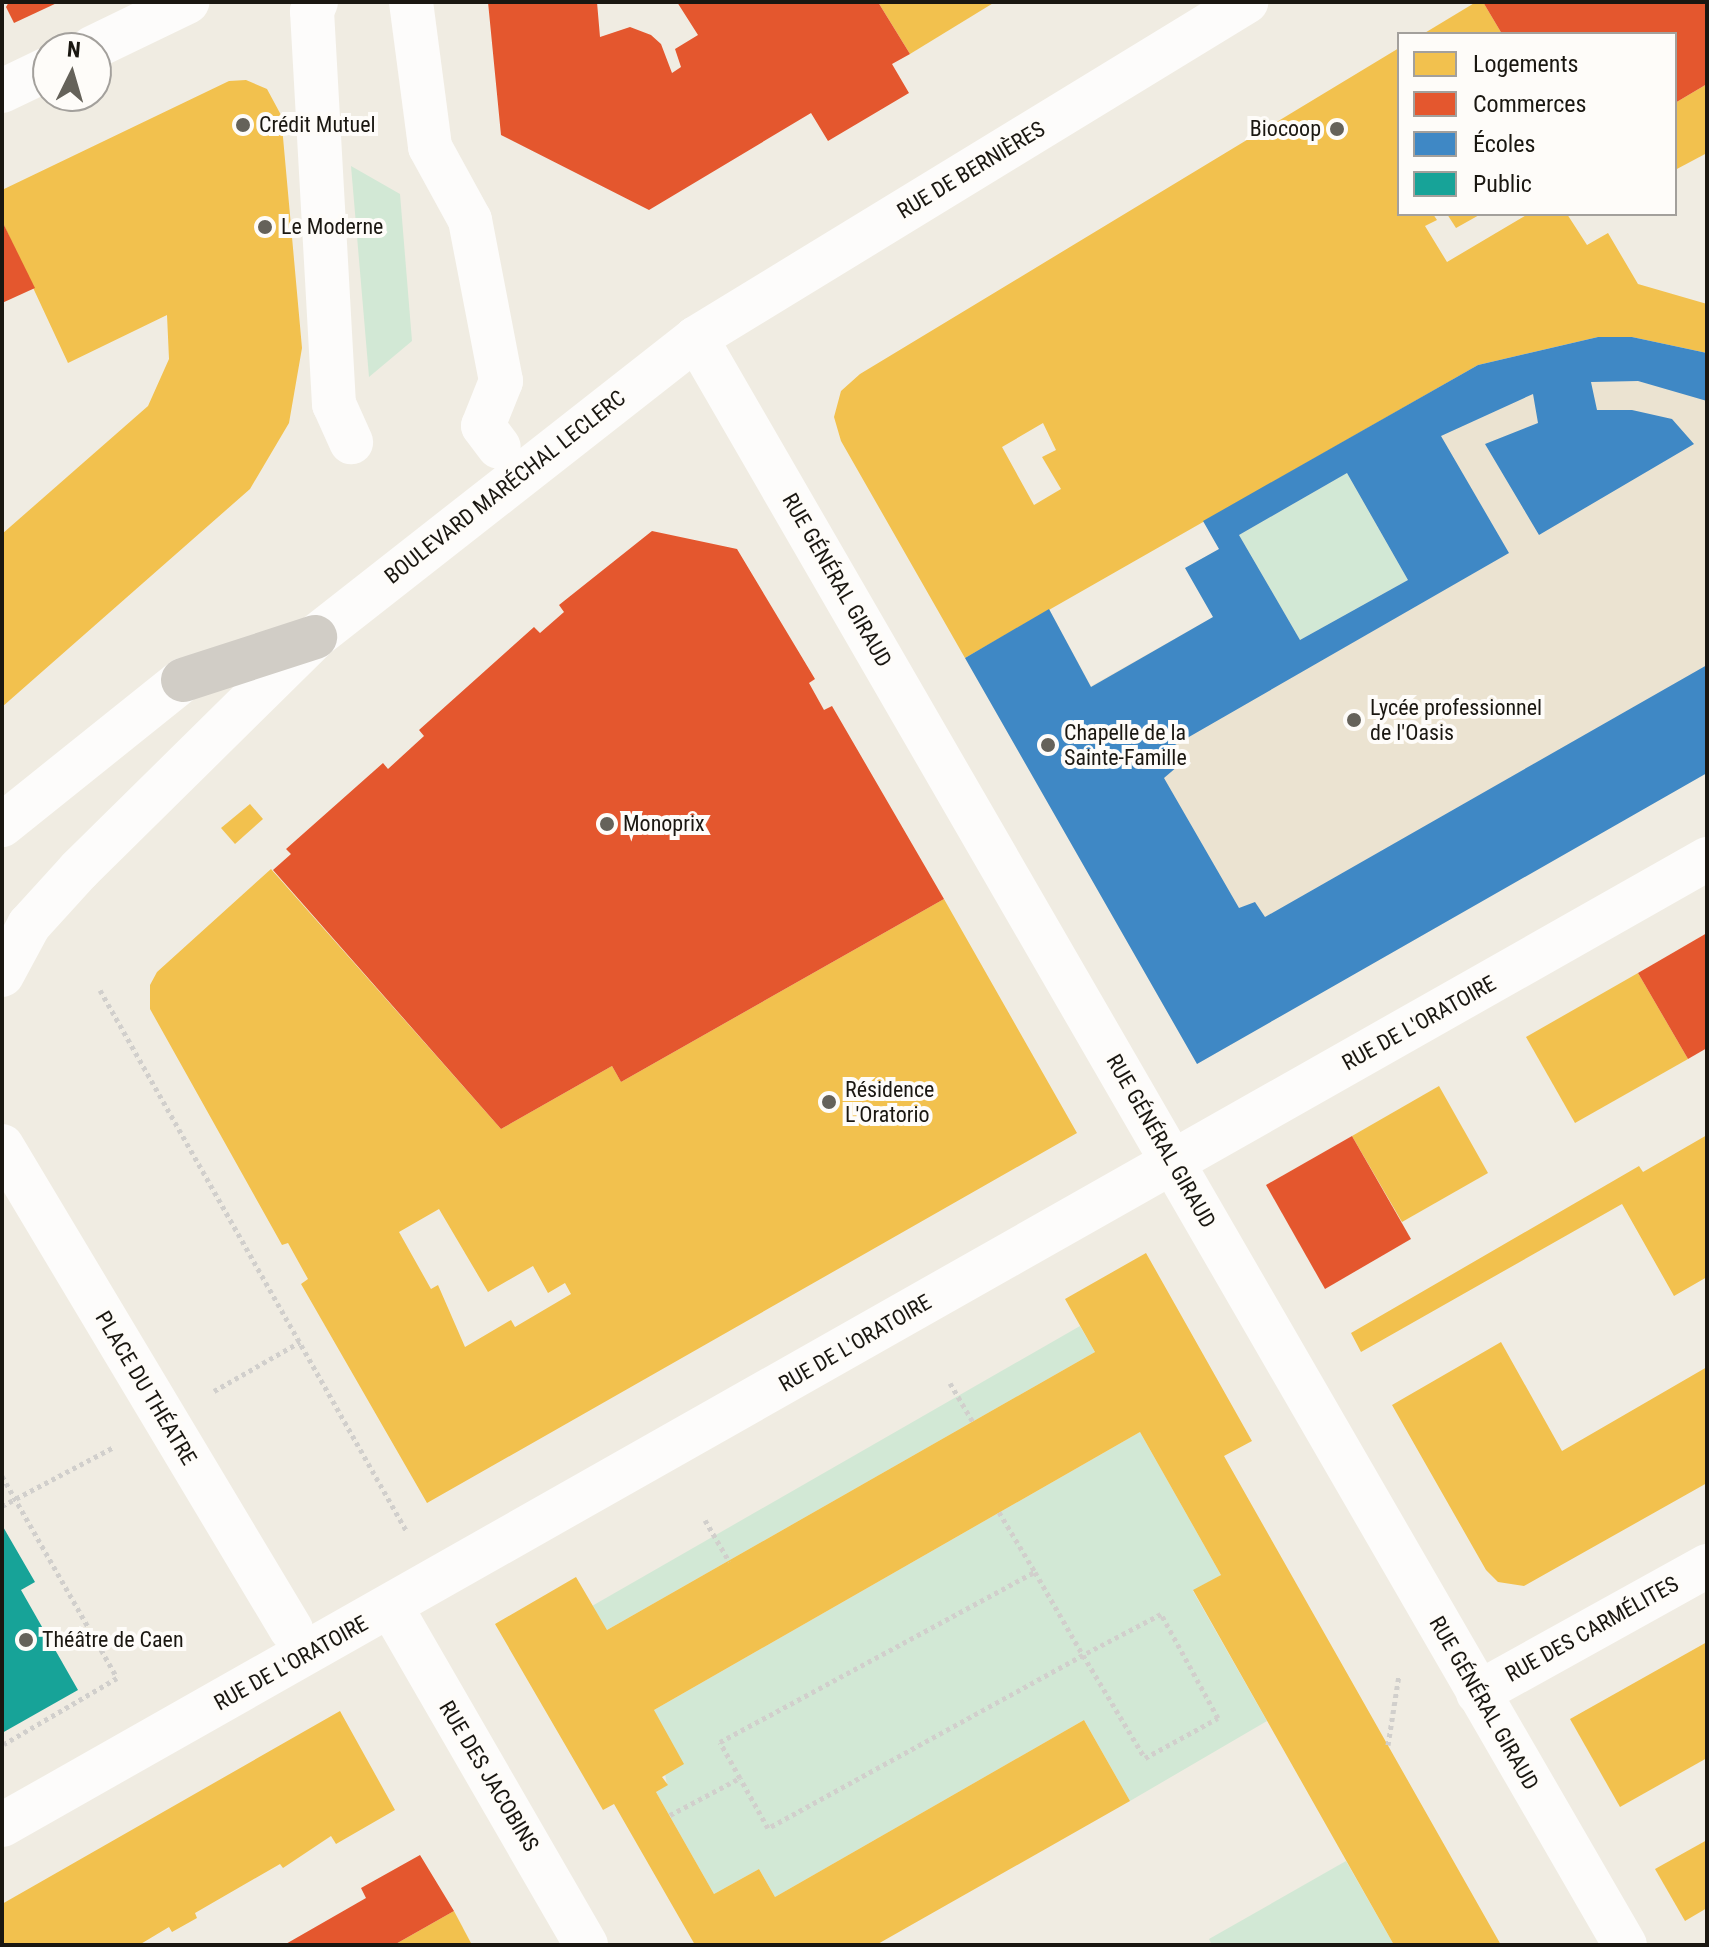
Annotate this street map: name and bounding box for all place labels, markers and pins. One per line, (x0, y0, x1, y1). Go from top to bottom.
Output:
place label: Crédit Mutuel (259, 112, 376, 138)
marker: Crédit Mutuel (234, 116, 252, 134)
place label: Biocoop (1250, 116, 1321, 142)
marker: Biocoop (1328, 120, 1346, 138)
place label: Le Moderne (281, 214, 383, 240)
marker: Le Moderne (256, 218, 274, 236)
place label: Lycée professionnel de l'Oasis (1370, 694, 1542, 746)
marker: Lycée professionnel de l'Oasis (1345, 711, 1363, 729)
place label: Chapelle de la Sainte-Famille (1064, 719, 1187, 770)
marker: Chapelle de la Sainte-Famille (1039, 736, 1057, 754)
place label: Monoprix (623, 811, 705, 837)
marker: Monoprix (598, 815, 616, 833)
place label: Résidence L'Oratorio (845, 1076, 934, 1128)
marker: Résidence L'Oratorio (820, 1093, 838, 1111)
place label: Théâtre de Caen (42, 1627, 184, 1653)
marker: Théâtre de Caen (17, 1631, 35, 1649)

